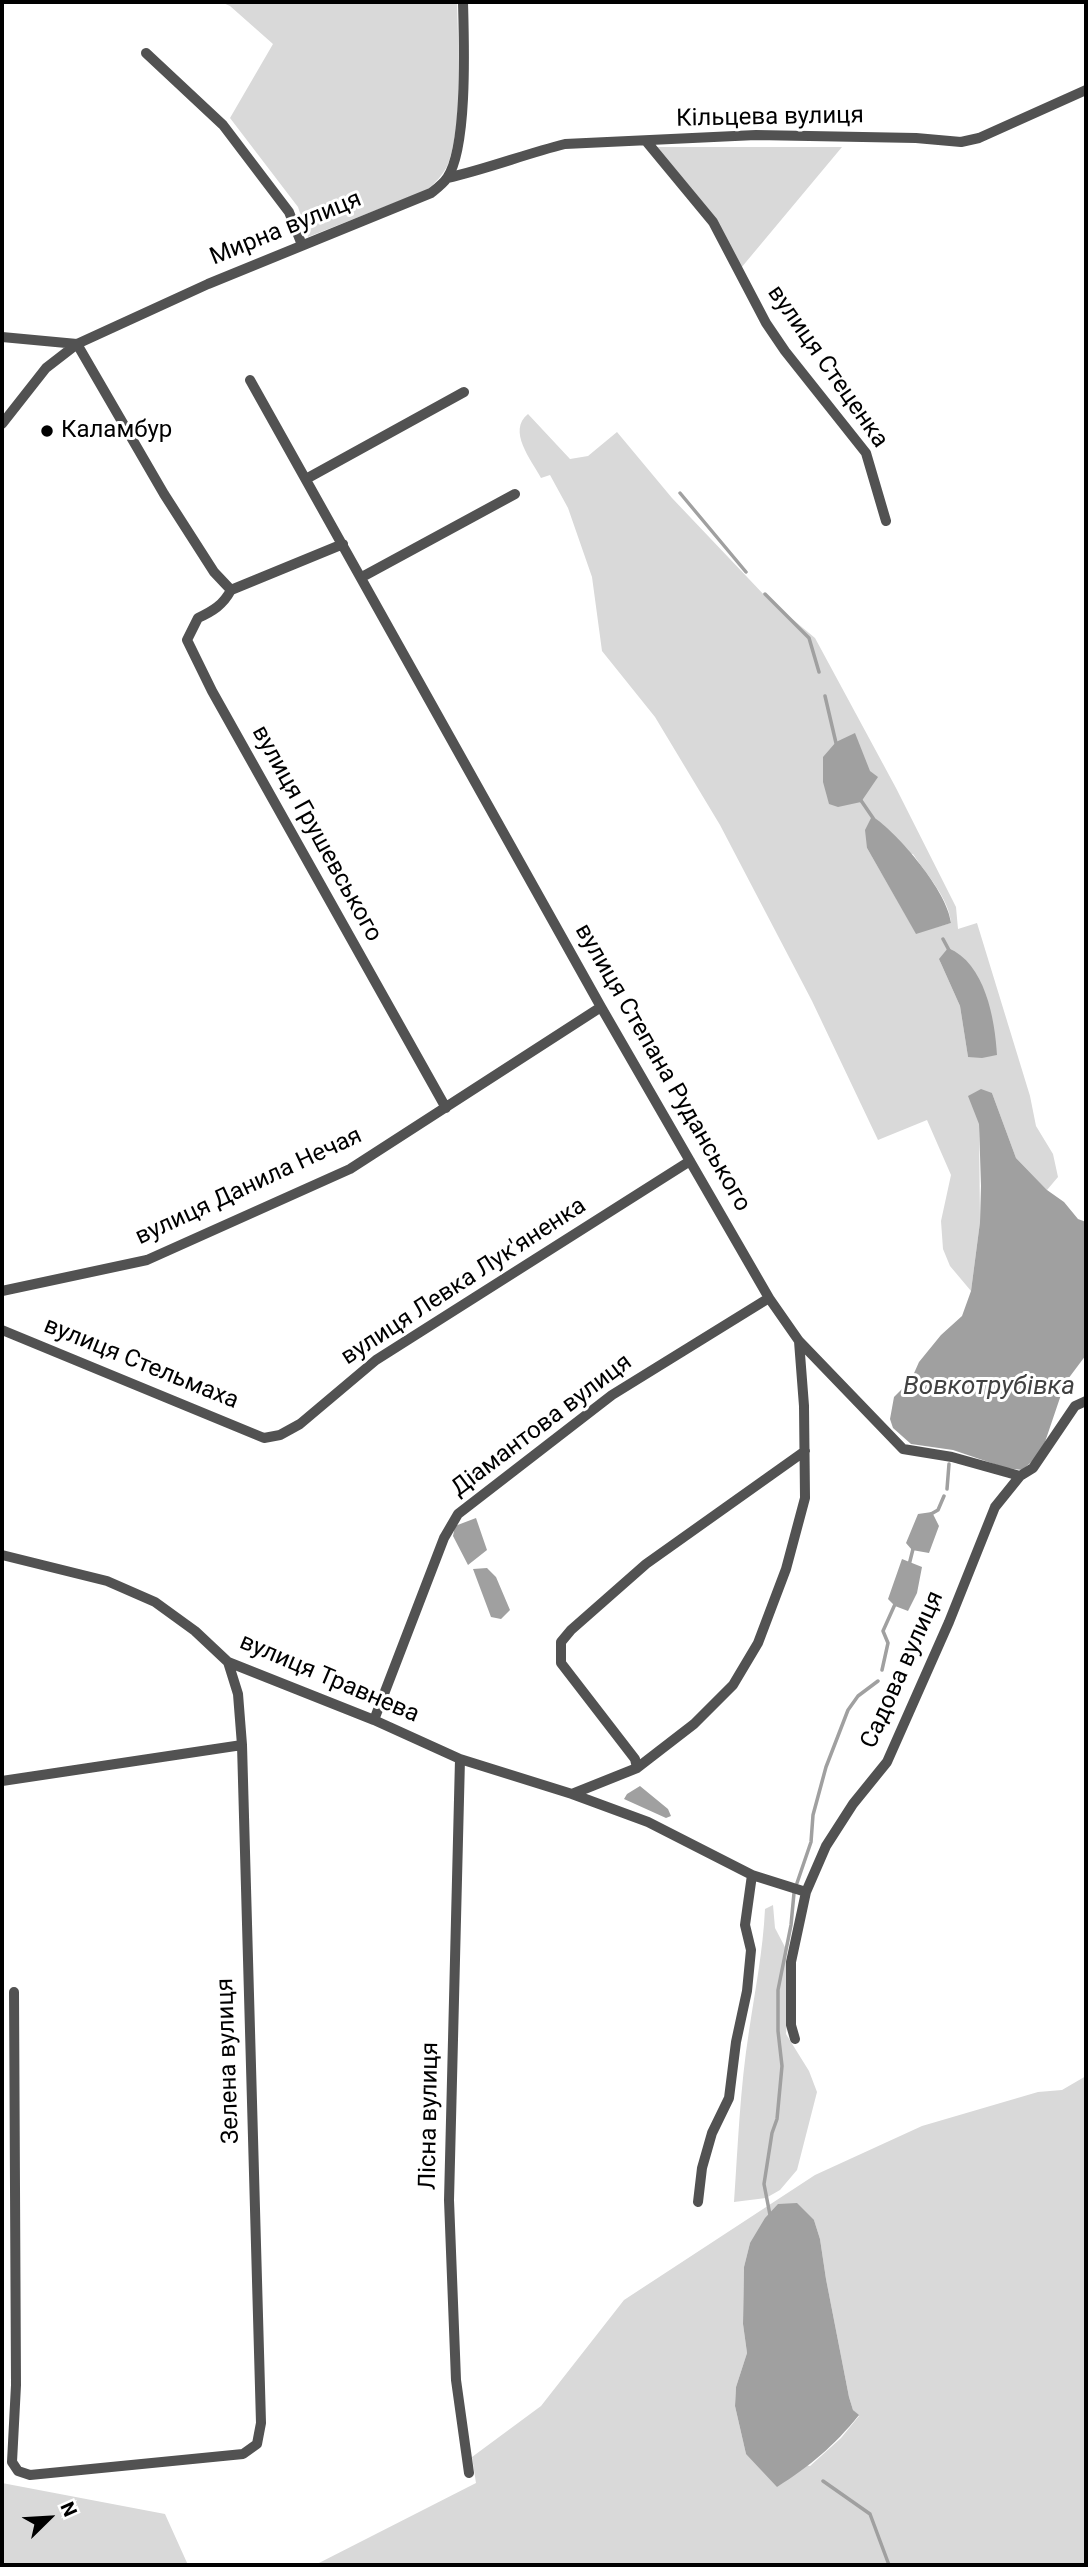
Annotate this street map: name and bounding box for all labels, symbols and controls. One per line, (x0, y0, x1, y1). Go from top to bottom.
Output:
street label: Кільцева вулиця (676, 102, 864, 134)
street label: Мирна вулиця (206, 186, 366, 272)
street label: вулиця Стеценка (760, 280, 894, 454)
place label: Каламбур (61, 417, 172, 445)
marker: Каламбур (39, 423, 55, 439)
street label: вулиця Грушевського (245, 721, 387, 947)
street label: вулиця Степана Руданського (568, 919, 756, 1217)
street label: вулиця Данила Нечая (131, 1122, 367, 1252)
street label: вулиця Левка Лук'яненка (336, 1192, 592, 1372)
street label: вулиця Стельмаха (39, 1312, 243, 1416)
street label: Діамантова вулиця (446, 1349, 638, 1503)
water label: Вовкотрубівка (903, 1371, 1075, 1403)
street label: Садова вулиця (855, 1587, 951, 1753)
street label: вулиця Травнева (235, 1628, 423, 1730)
street label: Зелена вулиця (212, 1977, 246, 2145)
street label: Лісна вулиця (414, 2042, 446, 2190)
north arrow (14, 2483, 84, 2553)
text: N (55, 2498, 82, 2520)

